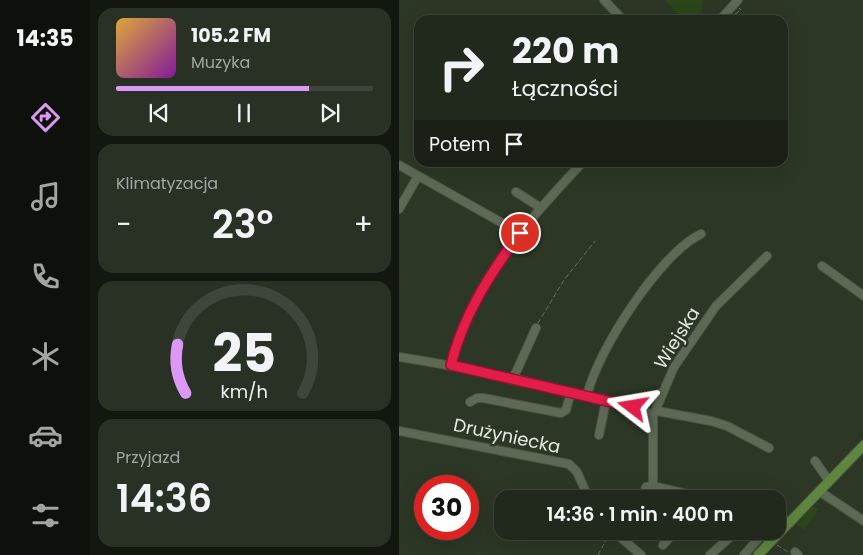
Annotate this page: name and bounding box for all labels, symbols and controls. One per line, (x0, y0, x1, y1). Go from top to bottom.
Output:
text: 105.2 FM (191, 22, 271, 49)
text: 14:35 (16, 23, 74, 54)
text: 220 m (512, 26, 619, 75)
icon: right (429, 35, 494, 100)
text: Muzyka (191, 51, 250, 74)
text: Łączności (512, 73, 618, 104)
icon: previous (145, 99, 173, 127)
icon: pause (230, 99, 258, 127)
icon: next (316, 99, 344, 127)
icon: directions (28, 100, 63, 135)
icon: arrive (500, 130, 528, 158)
text: Potem (429, 131, 490, 158)
text: Klimatyzacja (116, 172, 218, 195)
icon: music (28, 179, 63, 214)
text: 23° (212, 198, 273, 251)
text: − (116, 205, 131, 244)
text: + (354, 205, 373, 244)
pin (499, 212, 541, 254)
icon: arrive (506, 219, 534, 247)
icon: phone (28, 259, 63, 294)
street label: Wiejska (648, 302, 705, 373)
text: 25 (213, 317, 276, 390)
icon: climate (28, 339, 63, 374)
text: km/h (221, 379, 268, 404)
position arrow (606, 380, 658, 432)
street label: Drużyniecka (451, 412, 563, 459)
icon: car (28, 418, 63, 453)
text: Przyjazd (116, 446, 180, 469)
text: 14:36 (116, 472, 212, 525)
speed limit sign: 30 (414, 475, 479, 540)
icon: filters (28, 498, 63, 533)
text: 14:36 · 1 min · 400 m (546, 501, 734, 528)

